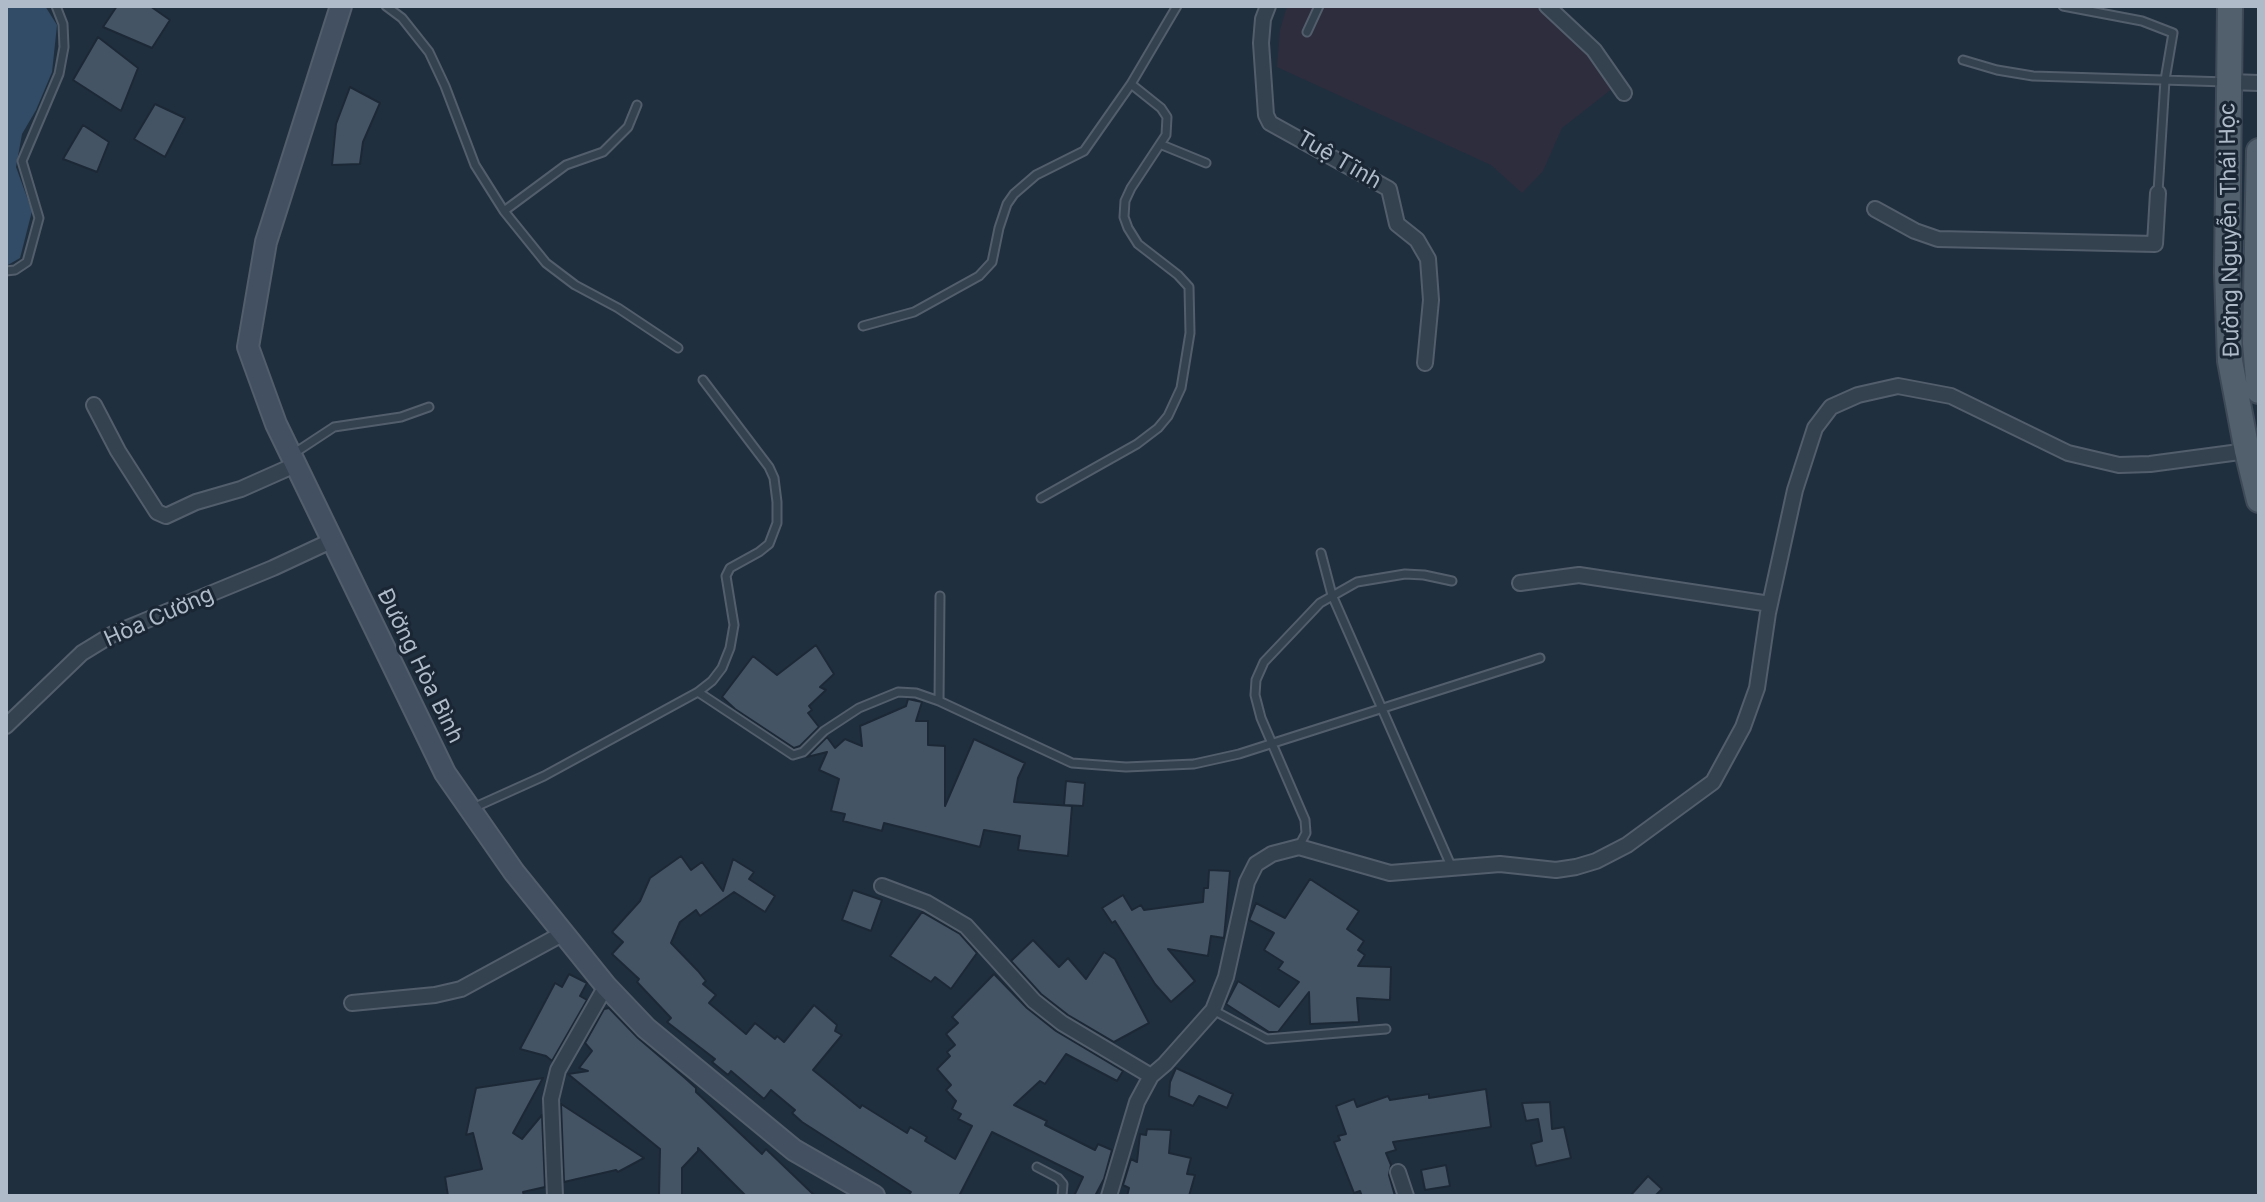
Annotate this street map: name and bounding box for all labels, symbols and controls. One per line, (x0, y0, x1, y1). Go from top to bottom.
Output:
street label: Đường Nguyễn Thái Học (2215, 102, 2245, 358)
street label: Tuệ Tĩnh (1292, 125, 1386, 195)
street label: Hòa Cường (100, 581, 218, 653)
street label: Đường Hòa Bình (371, 584, 469, 748)

